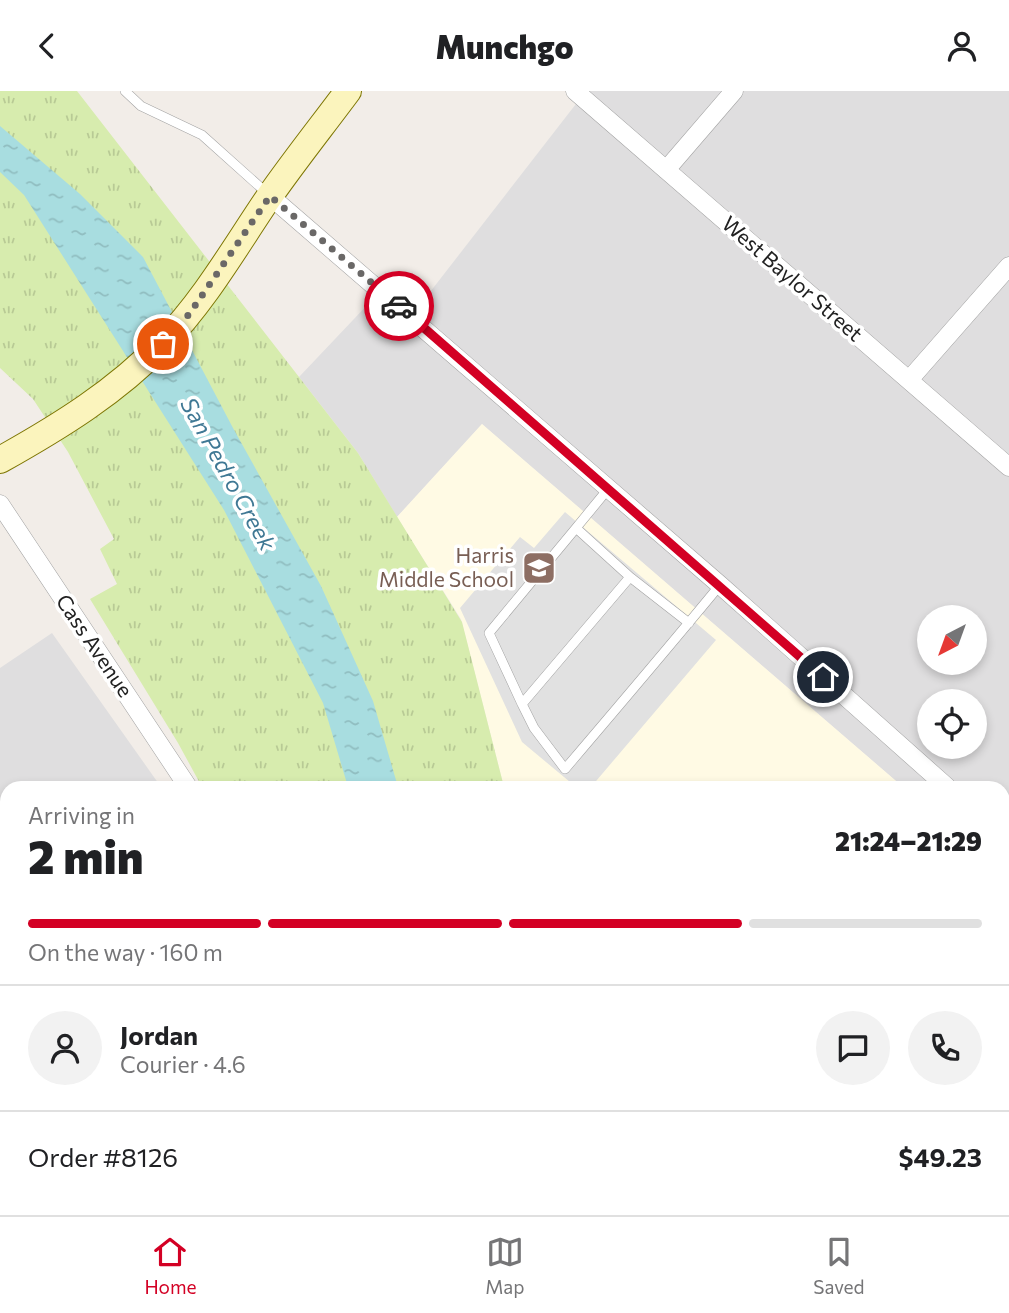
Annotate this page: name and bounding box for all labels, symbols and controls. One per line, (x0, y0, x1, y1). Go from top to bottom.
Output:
text: Munchgo (435, 26, 574, 66)
icon: back (28, 27, 66, 65)
icon: person (943, 27, 981, 65)
street label: West Baylor Street (718, 210, 868, 346)
courier (364, 271, 434, 341)
icon: car (380, 287, 418, 325)
pin (133, 314, 193, 374)
icon: bag (144, 325, 182, 363)
water label: San Pedro Creek (175, 392, 283, 555)
place label: Harris Middle School (379, 542, 514, 591)
school or university icon: Harris Middle School (520, 549, 558, 587)
street label: Cass Avenue (52, 589, 139, 701)
north arrow (917, 605, 987, 675)
map controls (917, 605, 987, 759)
pin (793, 647, 853, 707)
icon: home (804, 658, 842, 696)
button: locate (917, 689, 987, 759)
text: Arriving in (28, 801, 135, 829)
text: 21:24–21:29 (835, 825, 982, 856)
text: 2 min (28, 827, 144, 883)
text: On the way · 160 m (28, 938, 223, 966)
button: person (28, 1011, 102, 1085)
button: chat (816, 1011, 890, 1085)
button: phone (908, 1011, 982, 1085)
text: Jordan (120, 1019, 198, 1050)
text: Courier · 4.6 (120, 1050, 246, 1078)
text: Order #8126 (28, 1141, 178, 1172)
text: $49.23 (899, 1141, 982, 1172)
tab: Home (144, 1233, 197, 1298)
tab: Map (485, 1233, 525, 1298)
tab: Saved (813, 1233, 865, 1298)

